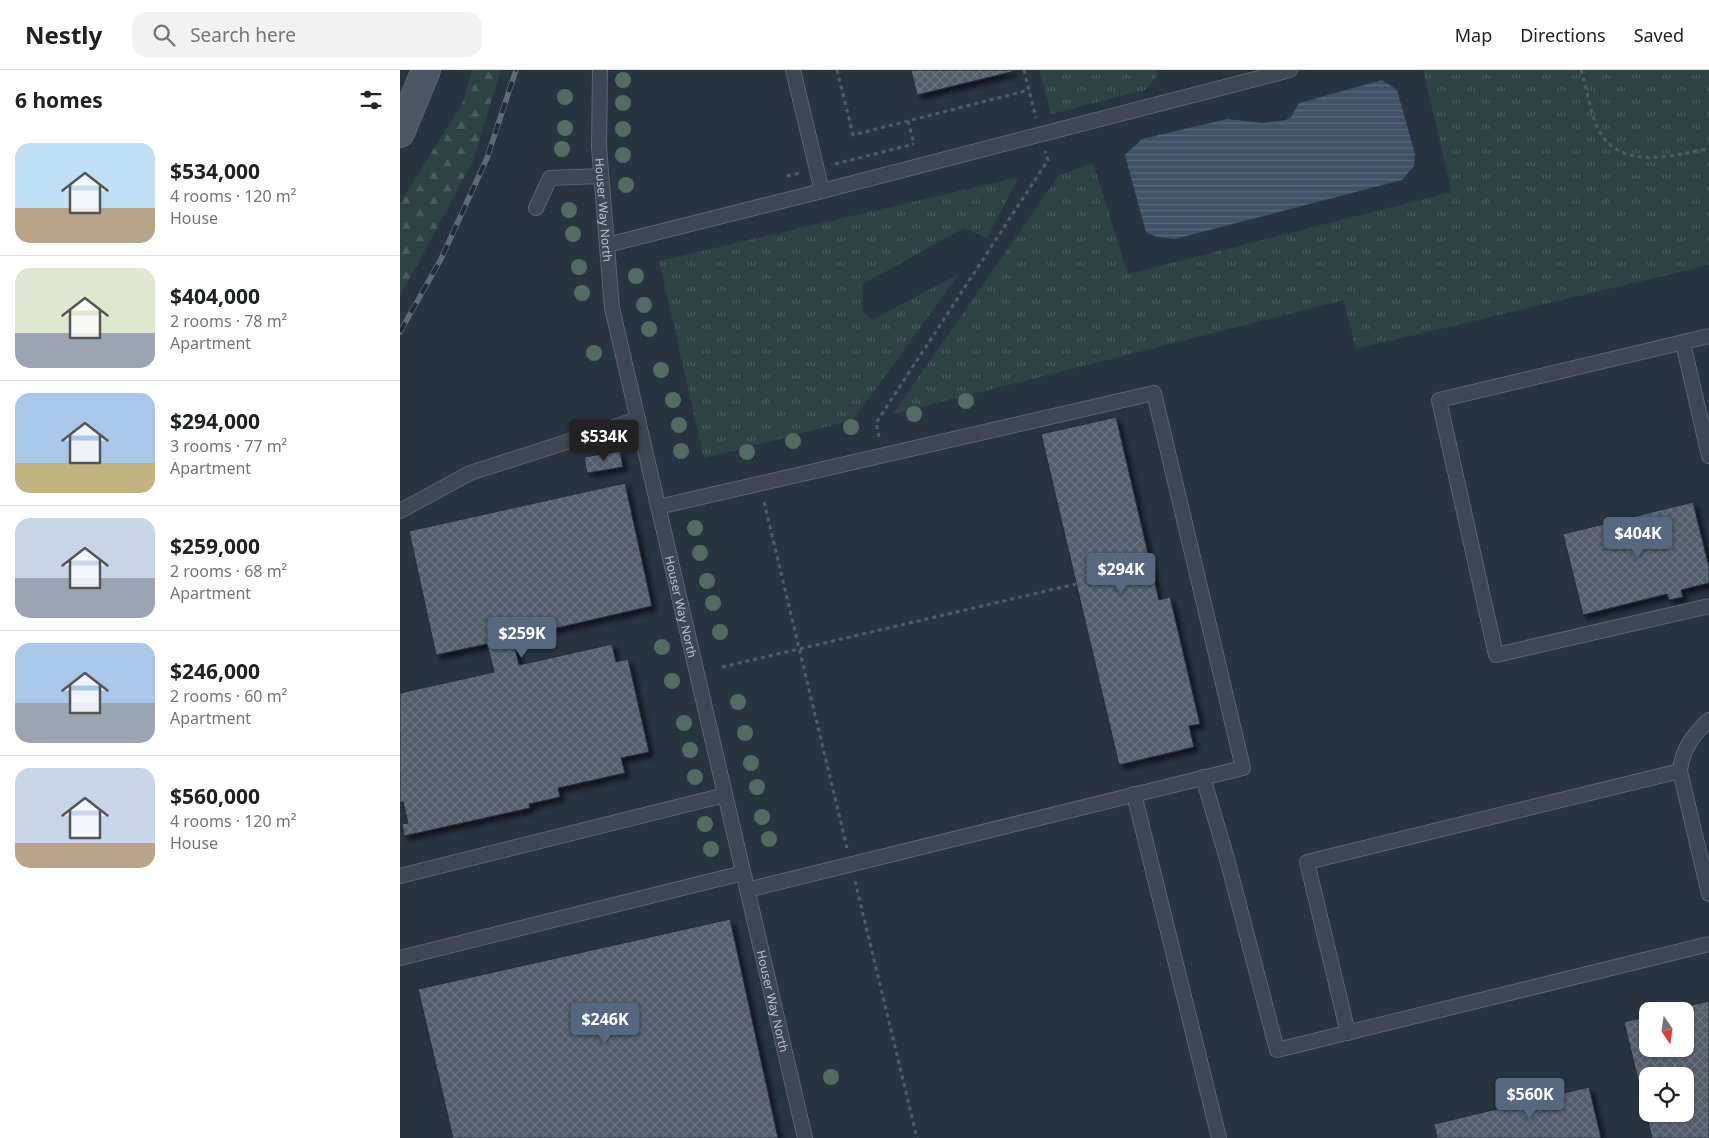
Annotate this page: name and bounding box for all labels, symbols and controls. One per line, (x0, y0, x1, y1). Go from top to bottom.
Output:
search box (132, 12, 482, 57)
text: Nestly (25, 18, 102, 51)
icon: search (150, 21, 178, 49)
text: Search here (190, 22, 296, 48)
text: Map (1455, 23, 1492, 47)
text: Directions (1520, 23, 1606, 47)
text: Saved (1634, 23, 1684, 47)
text: 6 homes (15, 86, 103, 114)
icon: filters (357, 86, 385, 114)
text: $534,000 (170, 157, 260, 185)
street label: Houser Way North (591, 157, 617, 262)
icon: home (55, 163, 115, 223)
text: 4 rooms · 120 m² (170, 185, 296, 207)
text: House (170, 207, 218, 229)
text: $404,000 (170, 282, 260, 310)
icon: home (55, 288, 115, 348)
text: 2 rooms · 78 m² (170, 310, 287, 332)
text: Apartment (170, 332, 251, 354)
text: $294,000 (170, 407, 260, 435)
icon: home (55, 413, 115, 473)
pin: $534K (569, 420, 639, 462)
text: $534K (580, 425, 628, 447)
text: 3 rooms · 77 m² (170, 435, 287, 457)
text: Apartment (170, 457, 251, 479)
pin: $404K (1603, 516, 1673, 559)
text: $404K (1614, 522, 1662, 544)
text: $259,000 (170, 532, 260, 560)
icon: home (55, 538, 115, 598)
pin: $294K (1086, 552, 1156, 595)
street label: Houser Way North (661, 554, 701, 659)
text: $294K (1097, 558, 1145, 580)
text: 2 rooms · 68 m² (170, 560, 287, 582)
text: Apartment (170, 582, 251, 604)
pin: $259K (487, 616, 557, 659)
text: $259K (498, 622, 546, 644)
text: $246,000 (170, 657, 260, 685)
icon: home (55, 663, 115, 723)
text: 2 rooms · 60 m² (170, 685, 287, 707)
text: Apartment (170, 707, 251, 729)
text: $560,000 (170, 782, 260, 810)
icon: home (55, 788, 115, 848)
text: 4 rooms · 120 m² (170, 810, 296, 832)
text: House (170, 832, 218, 854)
street label: Houser Way North (753, 948, 793, 1054)
pin: $246K (570, 1002, 640, 1045)
north arrow (1639, 1002, 1694, 1058)
map controls (1639, 1002, 1694, 1122)
text: $246K (581, 1008, 629, 1030)
button: locate (1639, 1067, 1694, 1122)
pin: $560K (1495, 1078, 1565, 1120)
text: $560K (1506, 1083, 1554, 1105)

